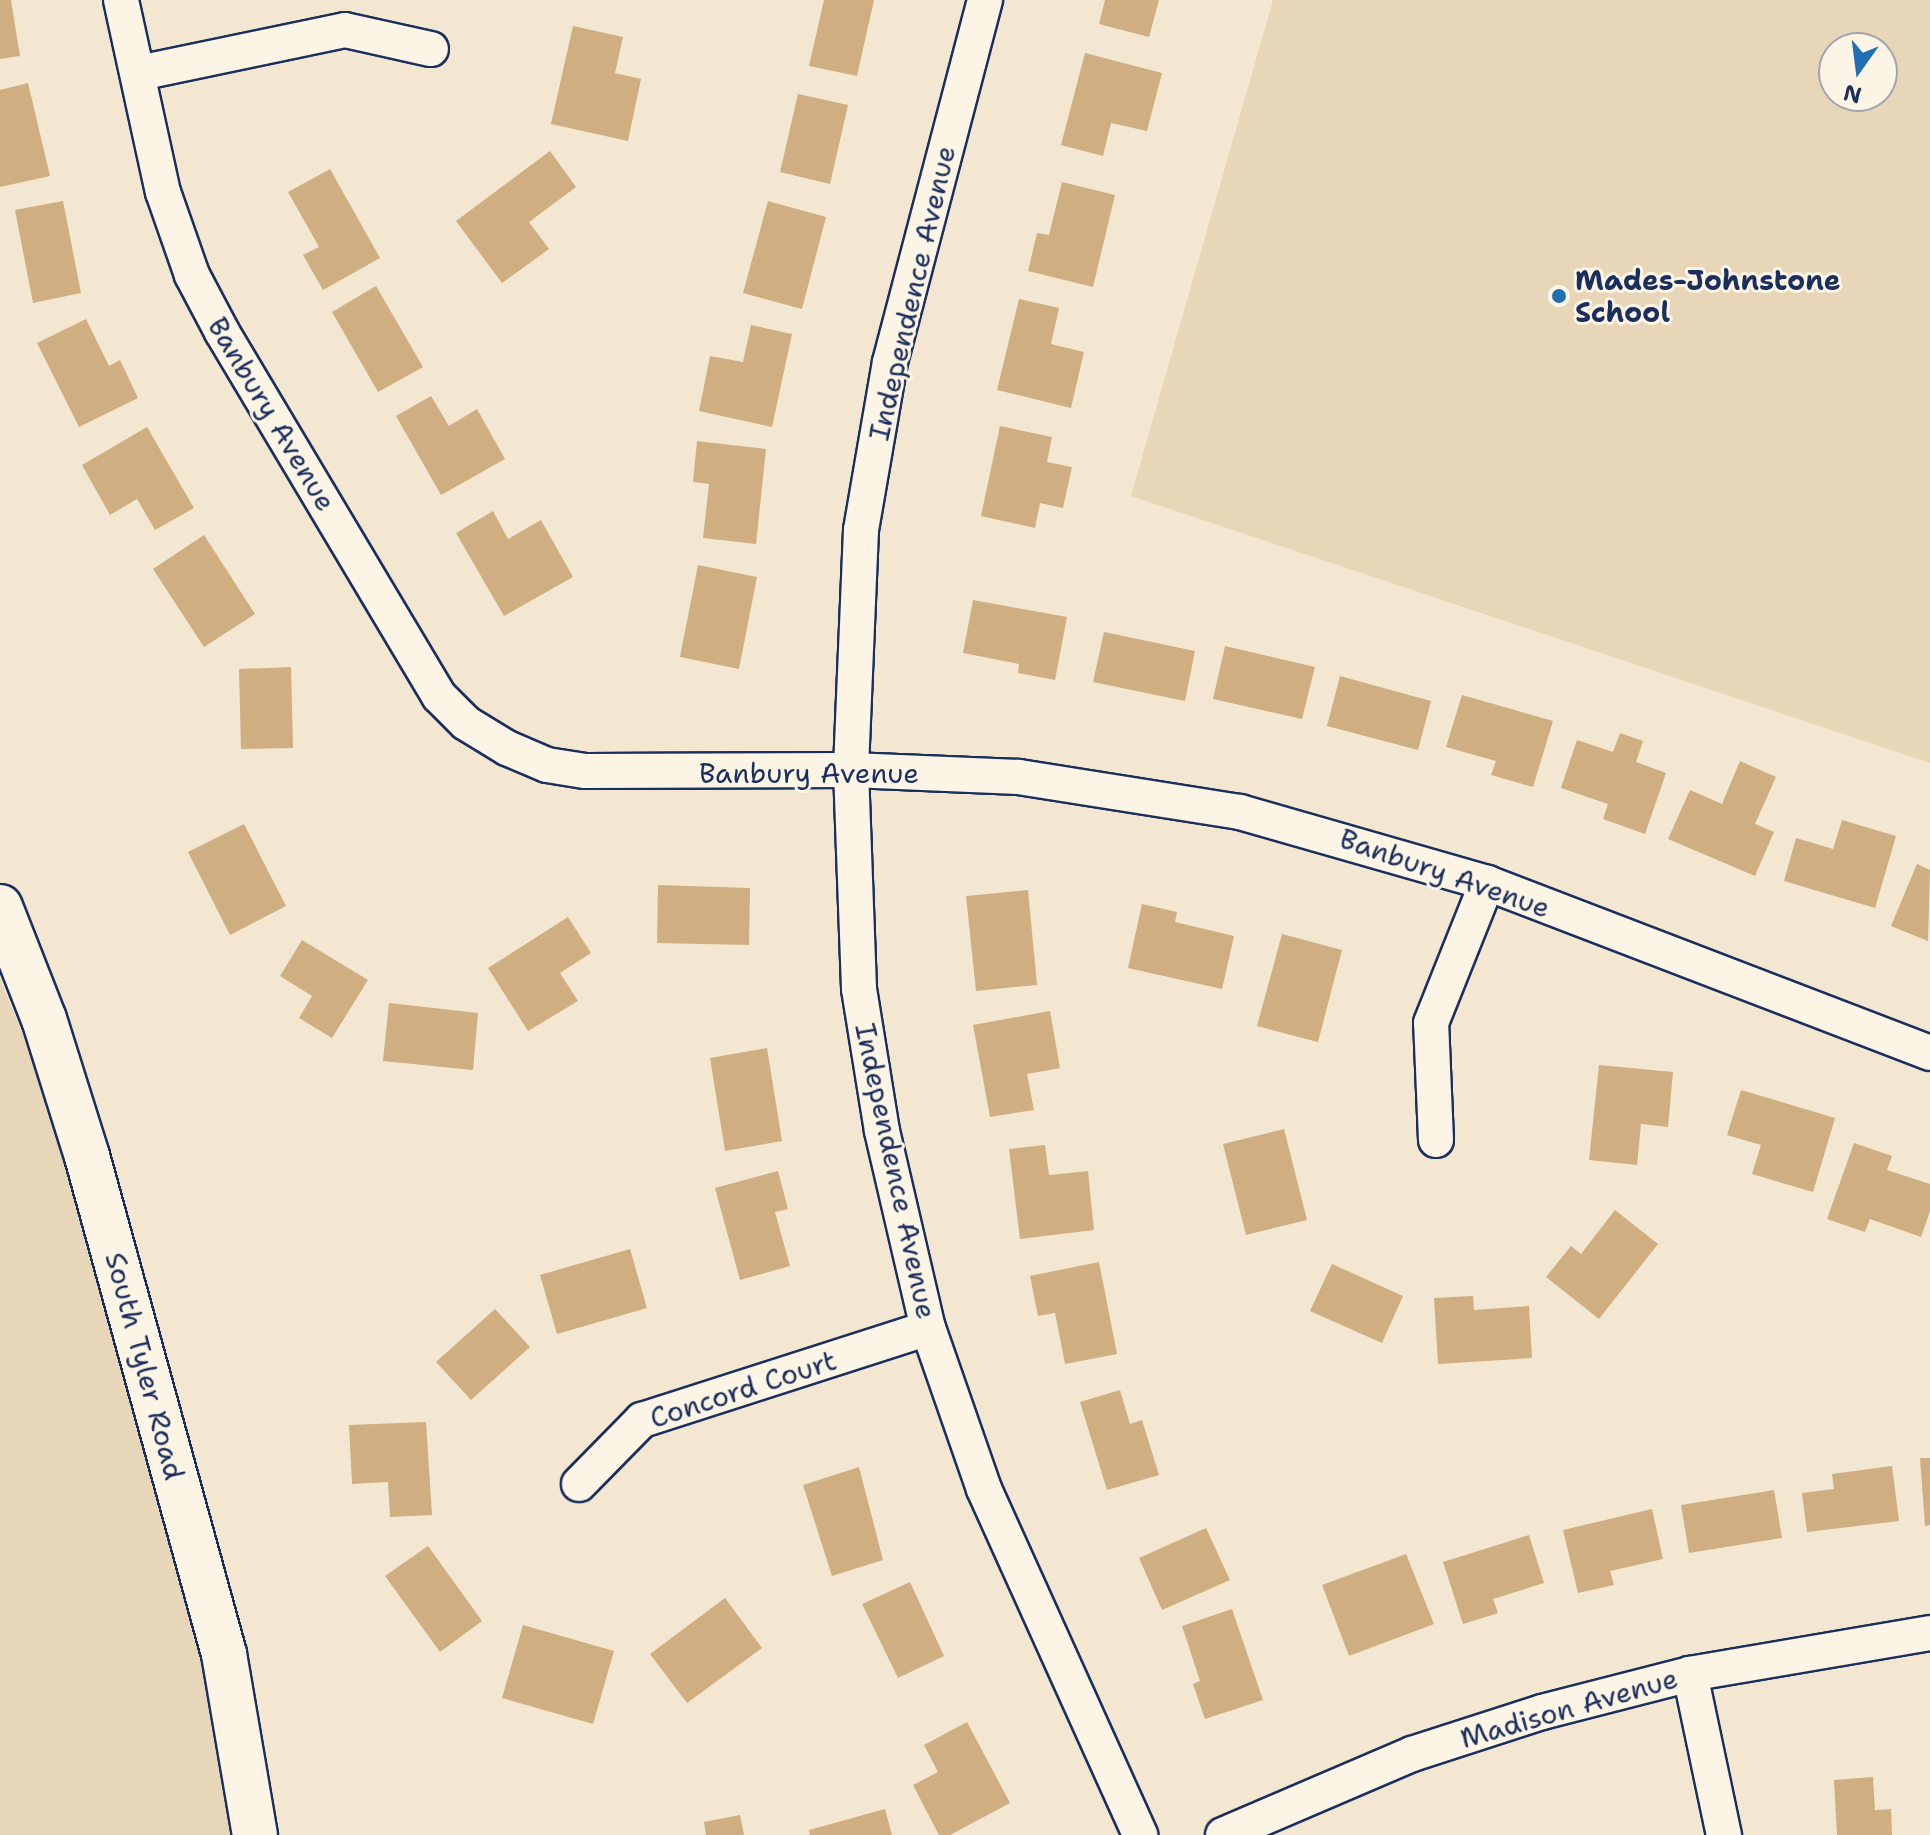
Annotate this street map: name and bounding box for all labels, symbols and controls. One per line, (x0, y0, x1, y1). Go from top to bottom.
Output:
north arrow (1818, 32, 1898, 112)
text: N (1841, 78, 1865, 110)
street label: Independence Avenue (862, 142, 962, 444)
place label: Mades-Johnstone School (1575, 263, 1841, 329)
marker: Mades-Johnstone School (1550, 287, 1568, 305)
street label: Banbury Avenue (201, 311, 343, 517)
street label: Banbury Avenue (699, 756, 919, 790)
street label: Banbury Avenue (1335, 821, 1555, 925)
street label: Independence Avenue (848, 1020, 944, 1322)
street label: South Tyler Road (98, 1249, 192, 1483)
street label: Concord Court (646, 1343, 840, 1435)
street label: Madison Avenue (1456, 1661, 1682, 1755)

